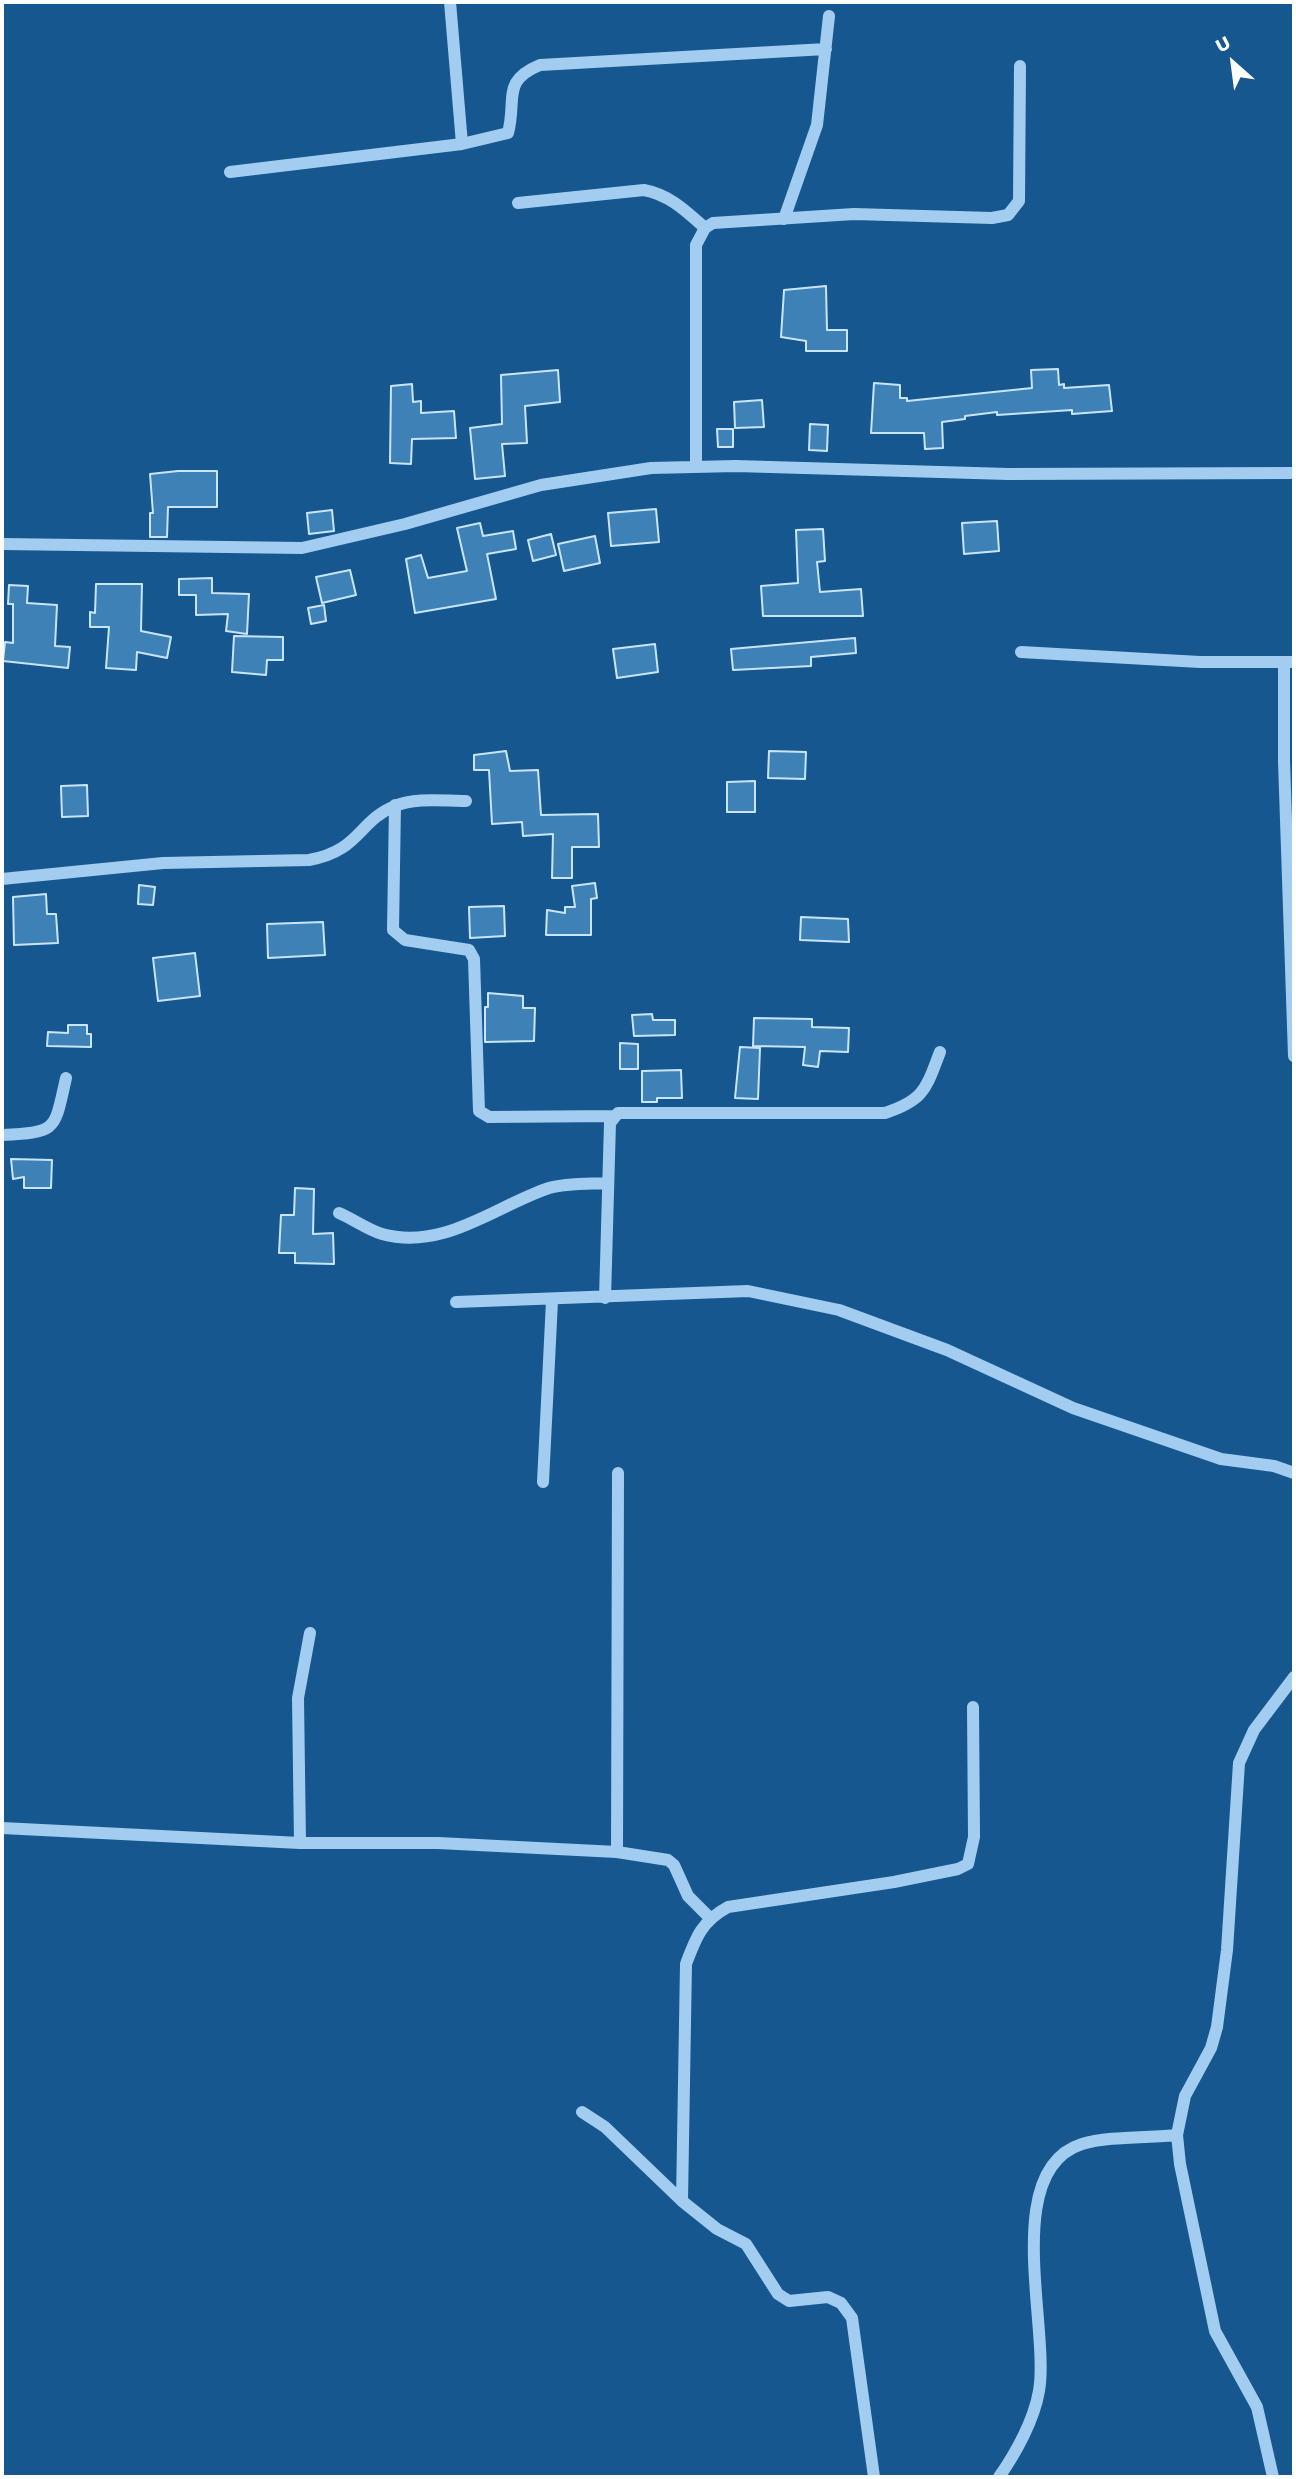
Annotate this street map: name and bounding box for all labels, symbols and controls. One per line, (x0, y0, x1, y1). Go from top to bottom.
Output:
north arrow (1198, 28, 1268, 98)
text: U (1212, 31, 1234, 57)

